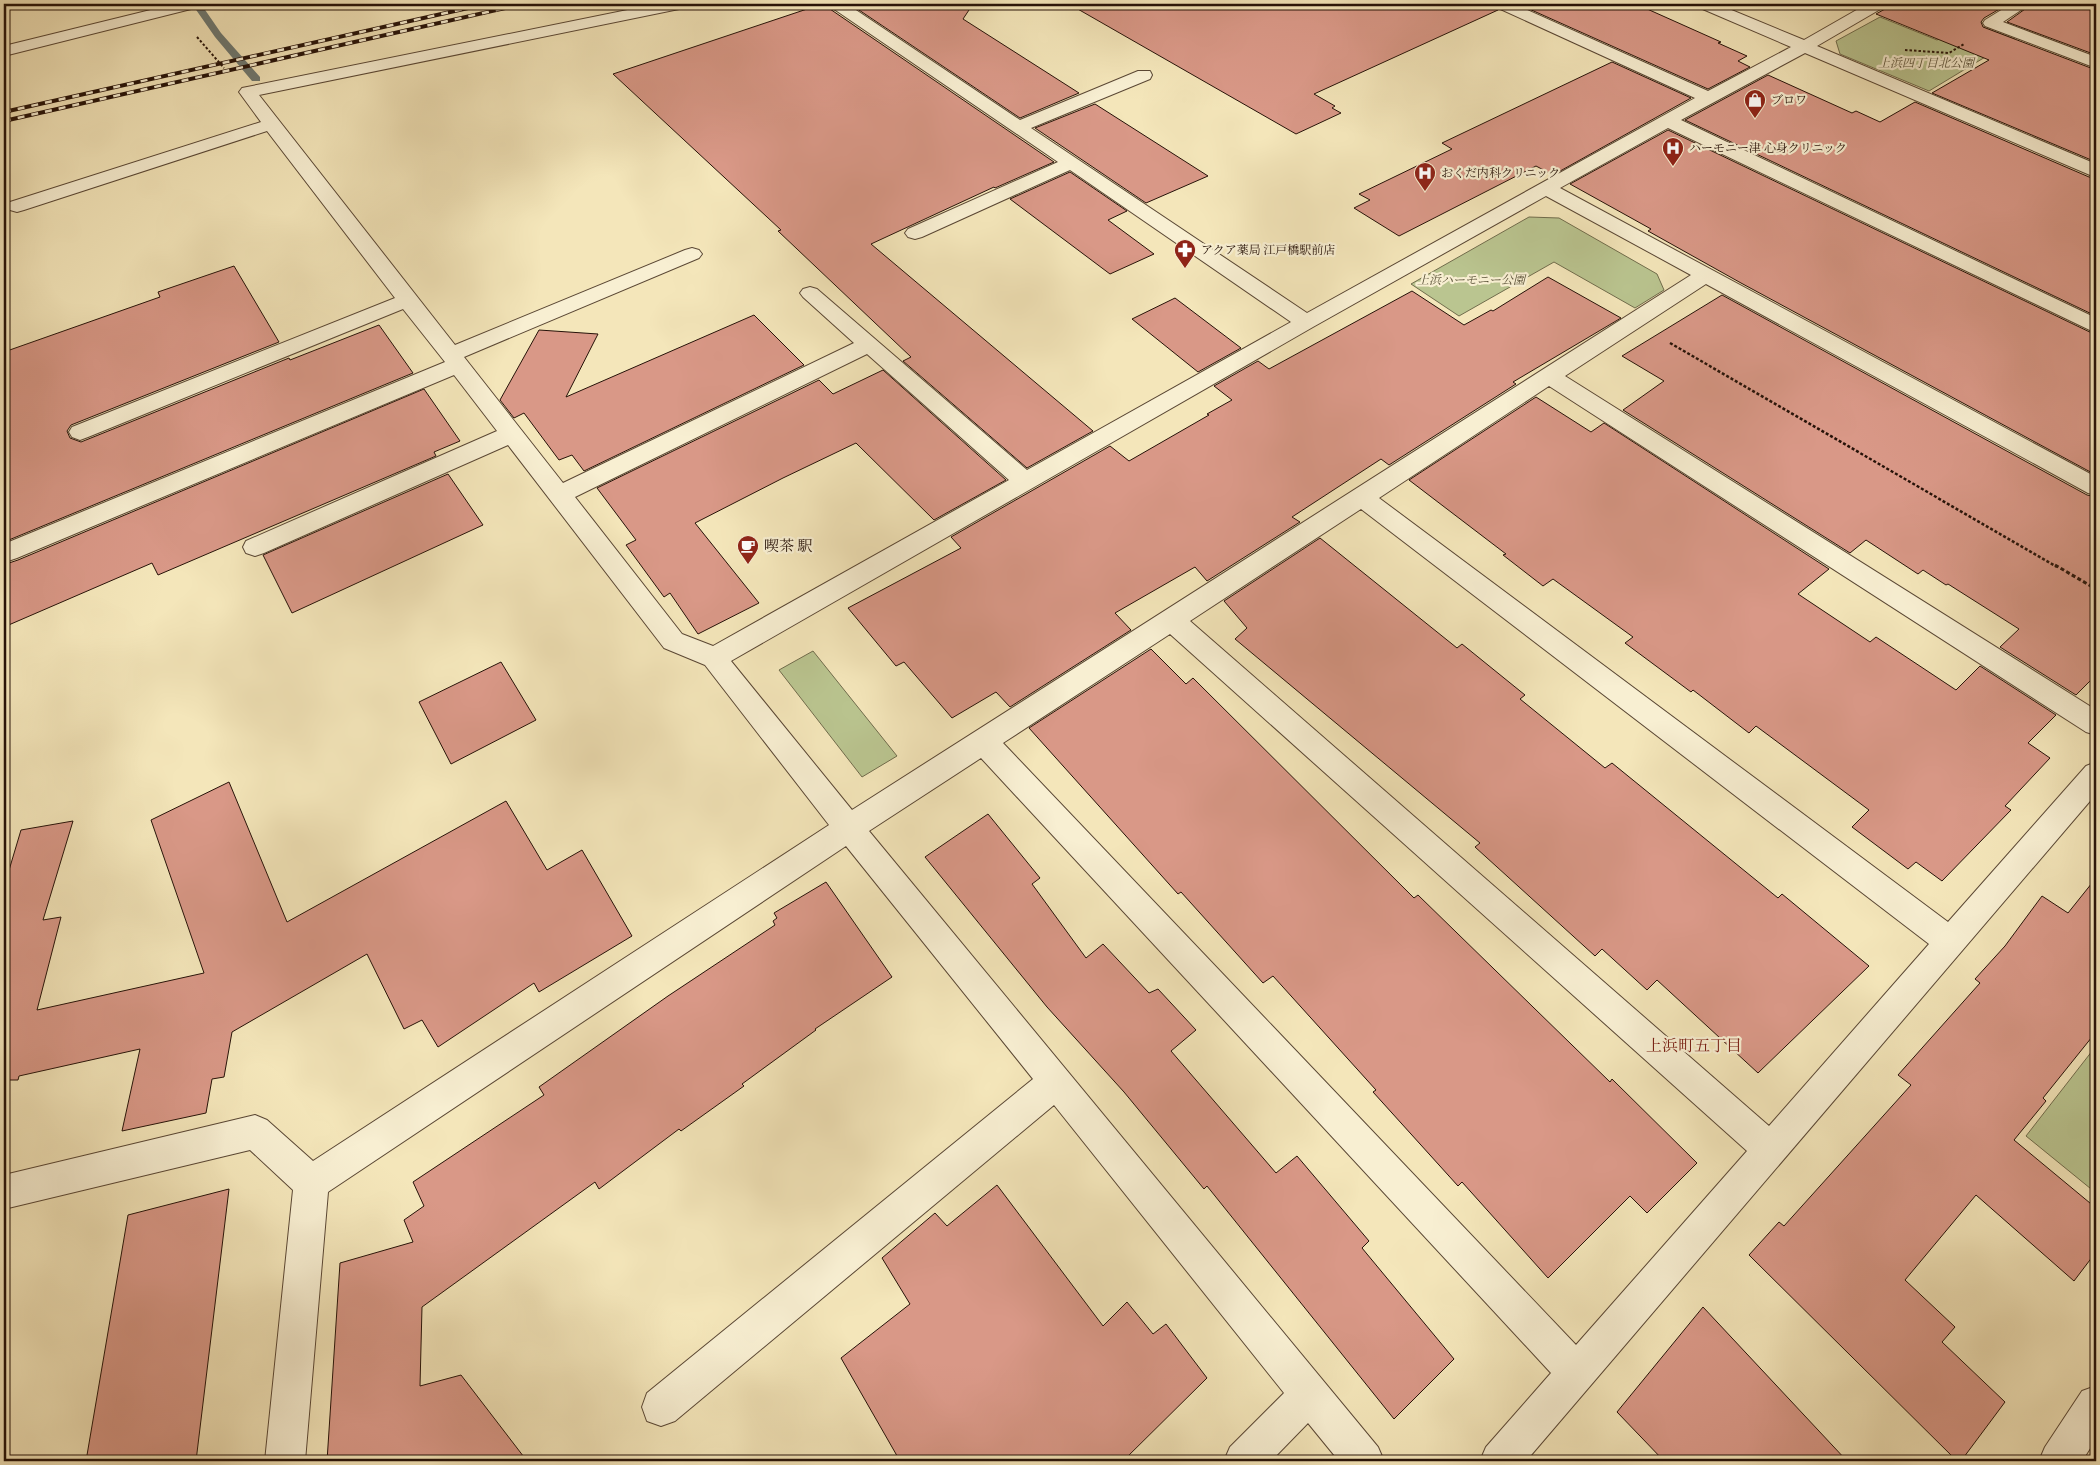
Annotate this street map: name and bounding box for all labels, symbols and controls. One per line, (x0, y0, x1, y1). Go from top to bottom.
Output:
park label: 上浜四丁目北公園 (1878, 54, 1976, 71)
shop icon: ブロワ (1743, 88, 1767, 119)
place label: ブロワ (1771, 91, 1807, 108)
hospital icon: ハーモニー津 心身クリニック (1661, 136, 1685, 167)
place label: ハーモニー津 心身クリニック (1689, 139, 1847, 156)
hospital icon: おくだ内科クリニック (1413, 161, 1437, 192)
place label: おくだ内科クリニック (1441, 164, 1560, 181)
pharmacy icon: アクア薬局 江戸橋駅前店 (1173, 238, 1197, 269)
place label: アクア薬局 江戸橋駅前店 (1201, 241, 1335, 258)
park label: 上浜ハーモニー公園 (1417, 271, 1527, 288)
cafe icon: 喫茶 駅 (736, 534, 760, 565)
place label: 喫茶 駅 (764, 535, 812, 556)
district label: 上浜町五丁目 (1646, 1033, 1742, 1057)

